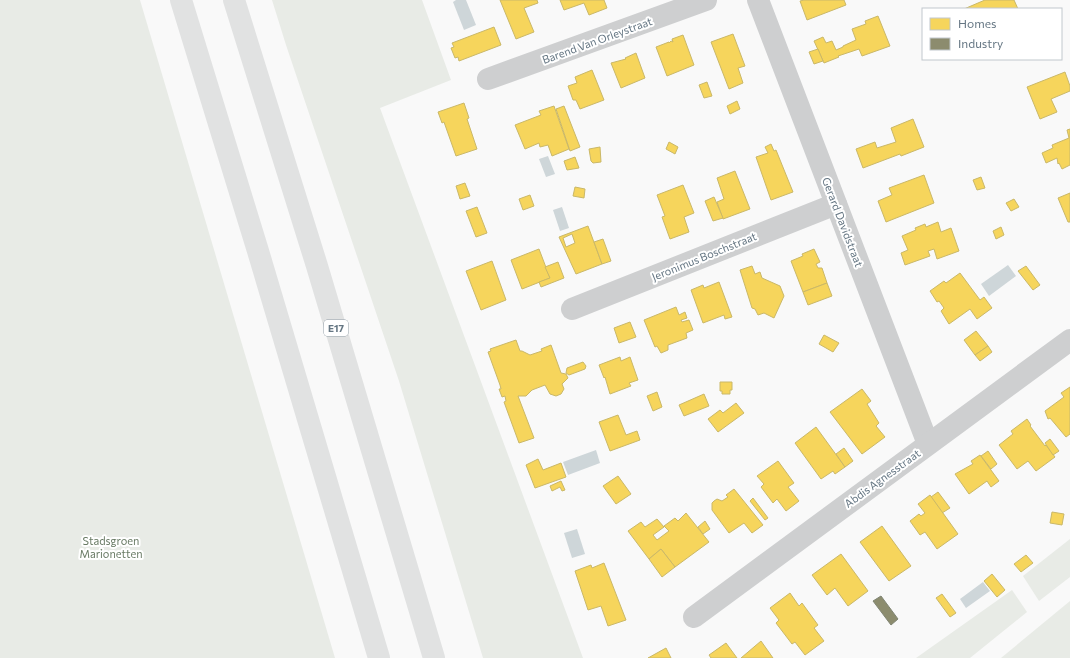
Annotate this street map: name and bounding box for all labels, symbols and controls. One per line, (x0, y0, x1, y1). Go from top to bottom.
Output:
legend (922, 8, 1062, 60)
street label: Barend Van Orleystraat (540, 14, 654, 66)
text: Homes (958, 16, 996, 30)
text: Industry (958, 36, 1003, 50)
street label: Gerard Davidstraat (820, 175, 866, 269)
street label: Jeronimus Boschstraat (650, 229, 759, 284)
road number: E17 (324, 320, 348, 336)
street label: Abdis Agnesstraat (842, 446, 923, 510)
park label: Stadsgroen Marionetten (79, 534, 143, 560)

